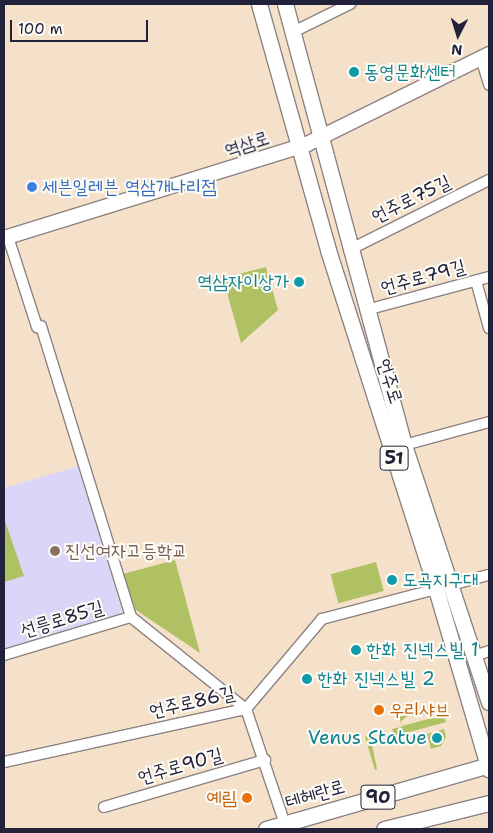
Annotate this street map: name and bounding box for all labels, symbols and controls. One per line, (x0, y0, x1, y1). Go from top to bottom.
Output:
scale bar (12, 10, 150, 42)
north arrow (433, 10, 483, 60)
text: 100 m (18, 19, 63, 39)
text: N (450, 40, 463, 59)
place label: 동영문화센터 (364, 61, 456, 83)
marker: 동영문화센터 (348, 66, 360, 78)
street label: 역삼로 (222, 126, 272, 162)
street label: 언주로75길 (368, 170, 454, 228)
place label: 세븐일레븐 역삼개나리점 (42, 176, 217, 198)
marker: 세븐일레븐 역삼개나리점 (26, 181, 38, 193)
street label: 언주로79길 (378, 255, 468, 299)
place label: 역삼자이상가 (197, 271, 289, 293)
marker: 역삼자이상가 (293, 276, 305, 288)
street label: 언주로 (372, 356, 408, 406)
road number: 51 (379, 442, 409, 473)
place label: 진선여자고등학교 (65, 540, 187, 562)
marker: 진선여자고등학교 (49, 545, 61, 557)
place label: 도곡지구대 (402, 569, 478, 591)
marker: 도곡지구대 (386, 574, 398, 586)
street label: 선릉로85길 (18, 596, 106, 642)
place label: 한화 진넥스빌 1 (366, 639, 479, 661)
marker: 한화 진넥스빌 1 (350, 644, 362, 656)
place label: 한화 진넥스빌 2 (317, 668, 435, 690)
marker: 한화 진넥스빌 2 (301, 673, 313, 685)
street label: 언주로86길 (147, 681, 237, 723)
place label: 우리샤브 (389, 699, 450, 721)
marker: 우리샤브 (373, 704, 385, 716)
place label: Venus Statue (308, 727, 427, 749)
marker: Venus Statue (431, 732, 443, 744)
street label: 언주로90길 (135, 743, 225, 789)
street label: 테헤란로 (282, 775, 348, 813)
road number: 90 (359, 782, 397, 812)
place label: 예림 (206, 787, 237, 809)
marker: 예림 (241, 792, 253, 804)

